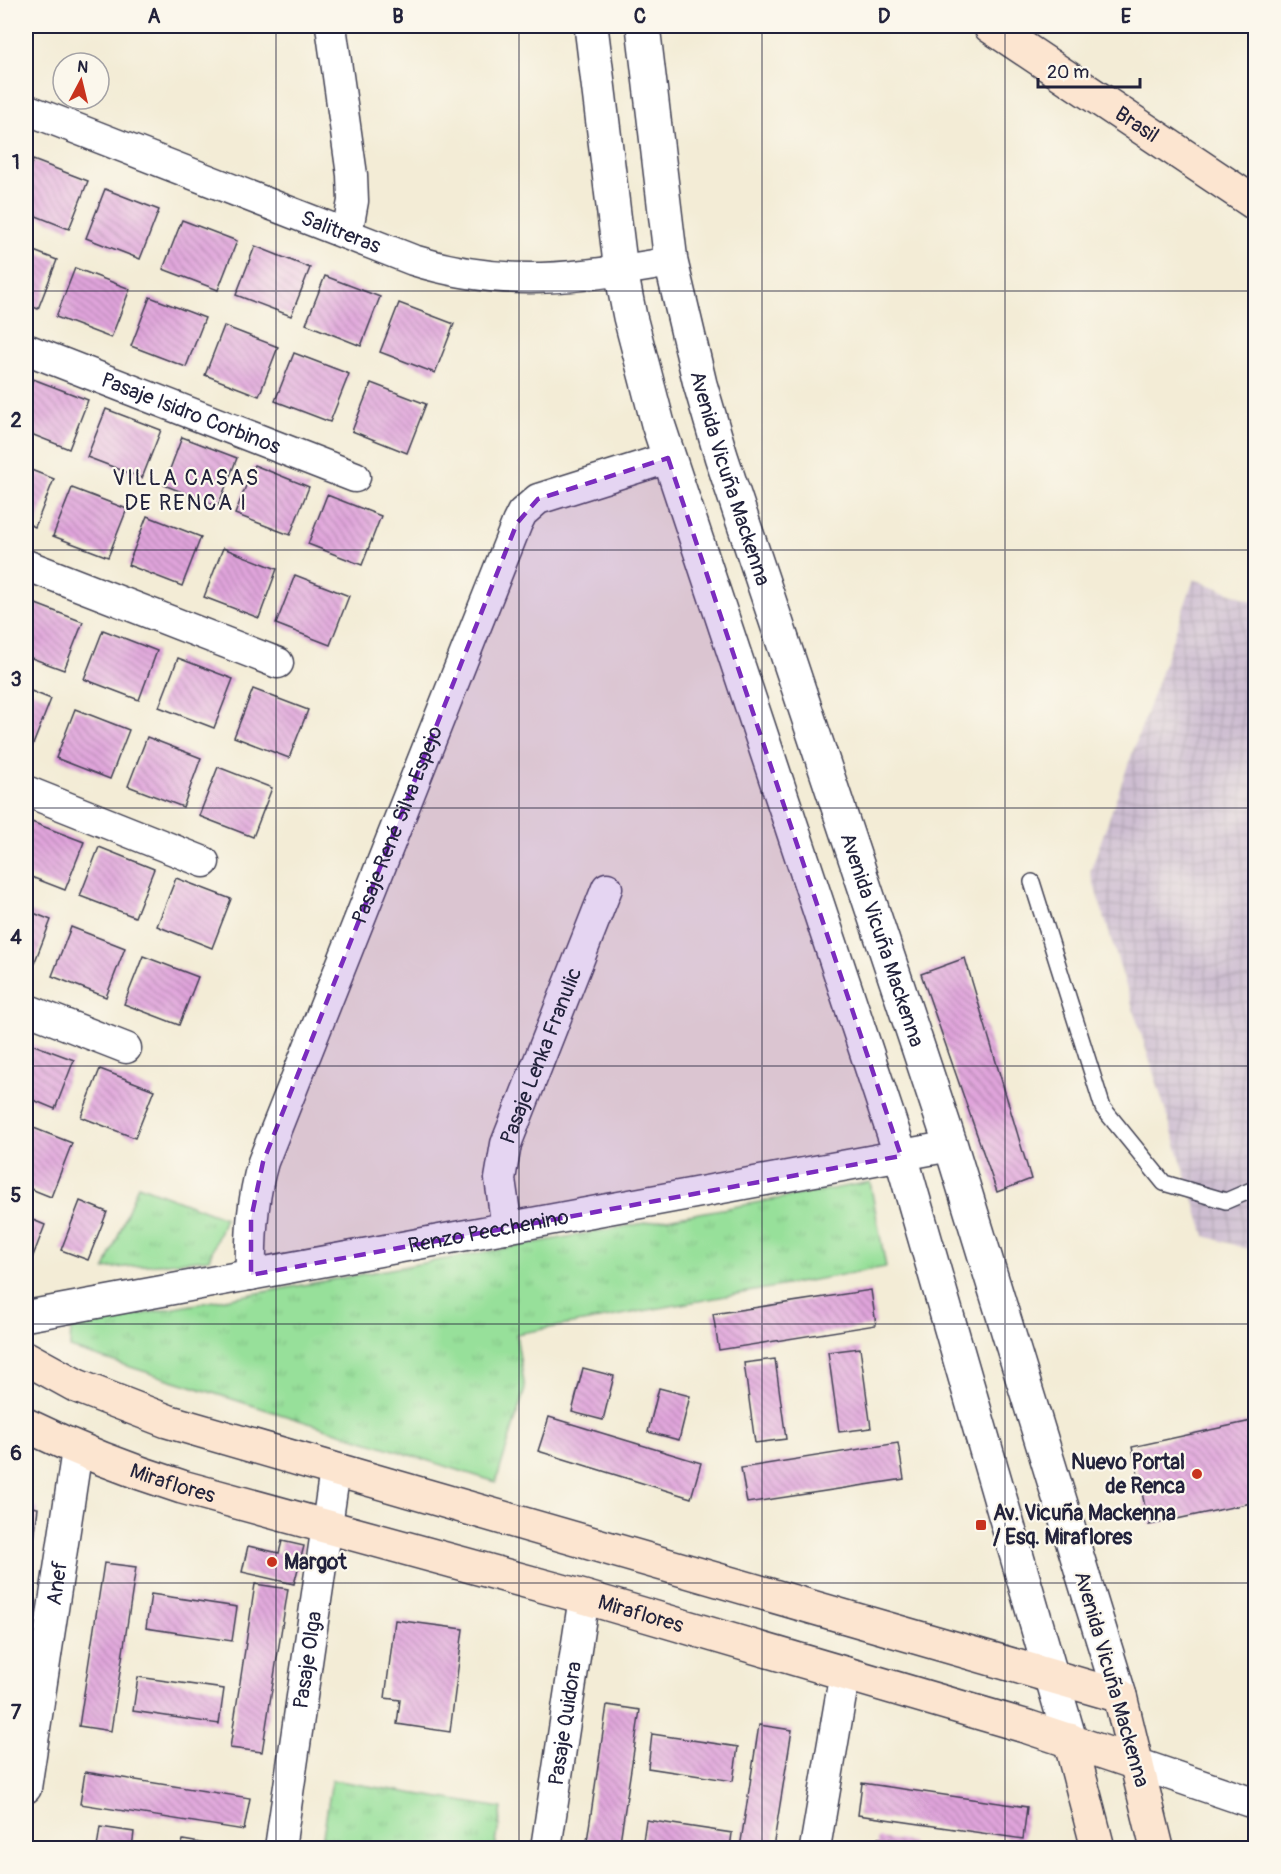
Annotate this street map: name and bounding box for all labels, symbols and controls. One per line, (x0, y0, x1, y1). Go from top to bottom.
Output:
text: A (148, 4, 161, 29)
text: B (392, 4, 404, 29)
text: C (634, 4, 646, 29)
text: D (878, 4, 891, 29)
text: E (1121, 4, 1132, 29)
north arrow (51, 51, 111, 111)
scale bar (1038, 51, 1140, 89)
text: N (76, 57, 89, 78)
text: 20 m (1047, 61, 1089, 84)
street label: Brasil (1110, 100, 1164, 149)
text: 1 (12, 150, 20, 175)
street label: Salitreras (297, 205, 385, 260)
street label: Pasaje Isidro Corbinos (97, 367, 285, 461)
street label: Avenida Vicuña Mackenna (683, 368, 776, 589)
text: 2 (10, 408, 22, 433)
district label: VILLA CASAS DE RENCA I (112, 464, 260, 517)
text: 3 (10, 667, 22, 692)
street label: Pasaje René Silva Espejo (346, 722, 449, 928)
street label: Avenida Vicuña Mackenna (834, 829, 930, 1050)
text: 4 (10, 925, 22, 950)
street label: Pasaje Lenka Franulic (494, 964, 588, 1148)
text: 5 (11, 1183, 22, 1208)
street label: Renzo Pecchenino (406, 1204, 571, 1260)
text: 6 (10, 1441, 22, 1466)
place label: Nuevo Portal de Renca (1071, 1449, 1185, 1500)
street label: Miraflores (126, 1457, 219, 1510)
marker: Nuevo Portal de Renca (1190, 1467, 1204, 1481)
place label: Av. Vicuña Mackenna / Esq. Miraflores (993, 1500, 1176, 1551)
marker: Av. Vicuña Mackenna / Esq. Miraflores (974, 1518, 988, 1532)
place label: Margot (284, 1549, 347, 1576)
marker: Margot (265, 1555, 279, 1569)
street label: Anef (41, 1559, 74, 1607)
street label: Avenida Vicuña Mackenna (1068, 1568, 1155, 1790)
street label: Miraflores (595, 1589, 687, 1640)
street label: Pasaje Olga (287, 1610, 328, 1711)
street label: Pasaje Quidora (543, 1660, 588, 1787)
text: 7 (11, 1700, 22, 1725)

